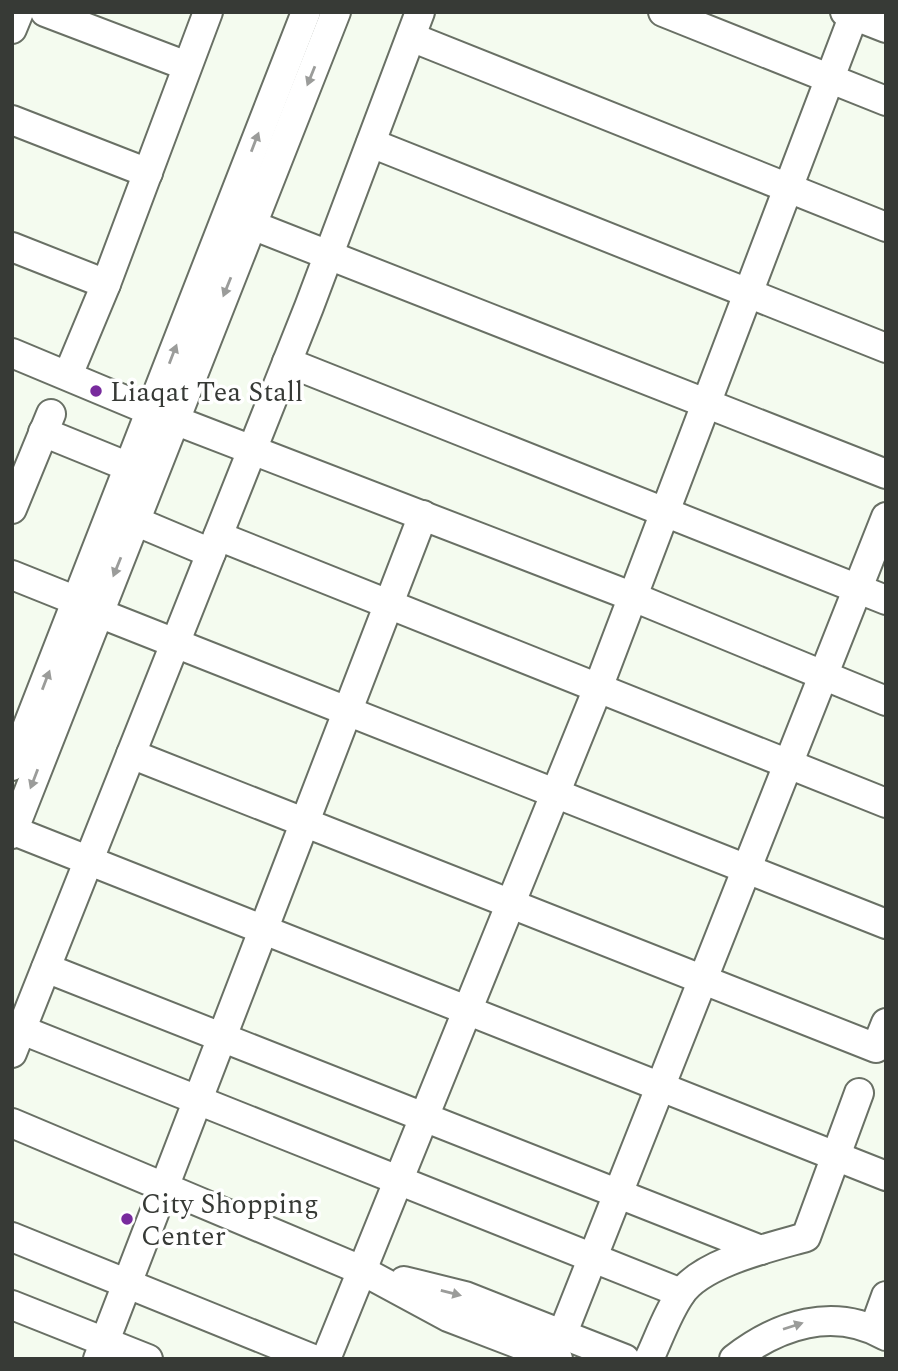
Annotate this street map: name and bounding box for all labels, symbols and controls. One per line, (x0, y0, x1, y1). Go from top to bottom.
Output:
one-way arrow (305, 65, 316, 86)
one-way arrow (250, 131, 261, 152)
one-way arrow (222, 277, 233, 298)
one-way arrow (167, 343, 178, 364)
place label: Liaqat Tea Stall (110, 371, 303, 414)
marker: Liaqat Tea Stall (88, 383, 104, 399)
one-way arrow (111, 557, 122, 578)
one-way arrow (40, 669, 51, 690)
one-way arrow (28, 769, 39, 790)
place label: City Shopping Center (141, 1183, 319, 1258)
marker: City Shopping Center (119, 1211, 135, 1227)
one-way arrow (440, 1288, 462, 1299)
one-way arrow (782, 1321, 803, 1331)

